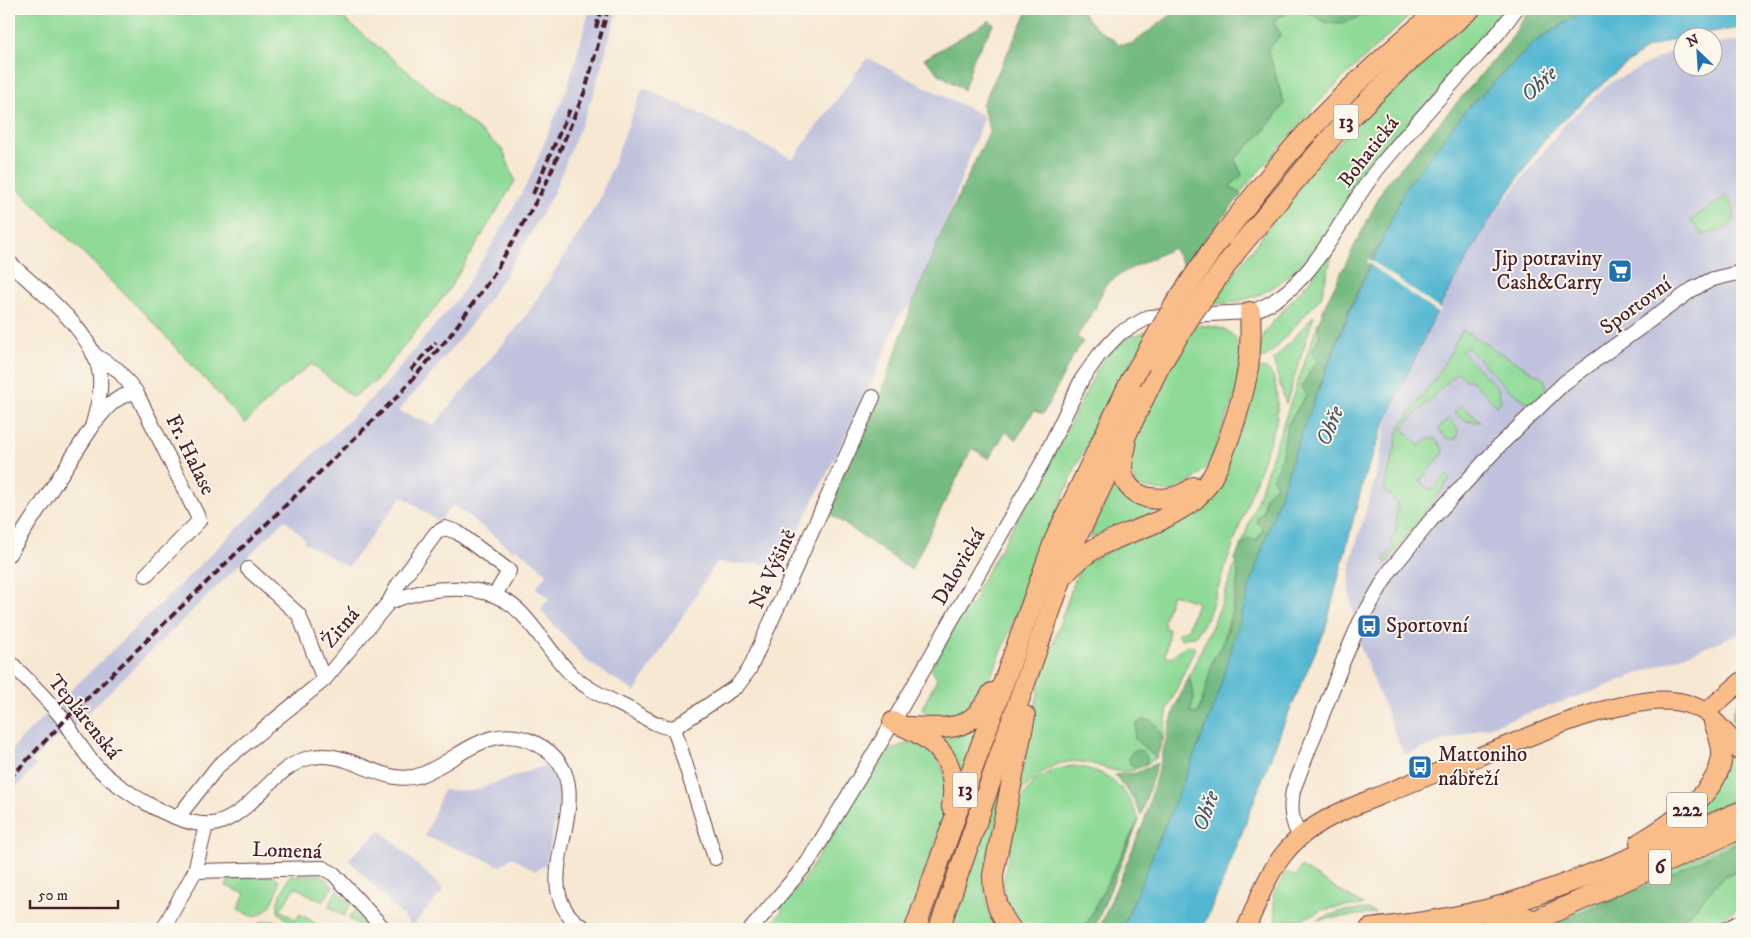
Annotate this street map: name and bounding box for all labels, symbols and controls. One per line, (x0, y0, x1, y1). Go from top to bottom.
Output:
north arrow (1674, 28, 1724, 78)
text: N (1684, 30, 1702, 52)
water label: Ohře (1515, 60, 1563, 108)
road number: 13 (1334, 104, 1358, 140)
street label: Bohatická (1333, 111, 1405, 193)
place label: Jip potraviny Cash&Carry (1492, 246, 1603, 296)
supermarket icon: Jip potraviny Cash&Carry (1607, 258, 1633, 284)
street label: Sportovní (1595, 270, 1678, 341)
water label: Ohře (1310, 402, 1350, 450)
street label: Fr. Halase (159, 411, 221, 500)
street label: Dalovická (927, 524, 991, 610)
street label: Na Výšině (744, 525, 802, 613)
street label: Žitná (315, 601, 366, 654)
bus stop icon: Sportovní (1356, 613, 1382, 639)
place label: Sportovní (1386, 613, 1470, 639)
street label: Teplárenská (42, 669, 126, 765)
place label: Mattoniho nábřeží (1438, 742, 1527, 792)
bus stop icon: Mattoniho nábřeží (1407, 754, 1433, 780)
road number: 13 (952, 772, 978, 808)
water label: Ohře (1187, 787, 1225, 834)
road number: 222 (1667, 792, 1707, 828)
street label: Lomená (252, 837, 322, 865)
road number: 6 (1649, 850, 1671, 884)
scale bar (30, 878, 118, 910)
text: 50 m (38, 886, 68, 905)

